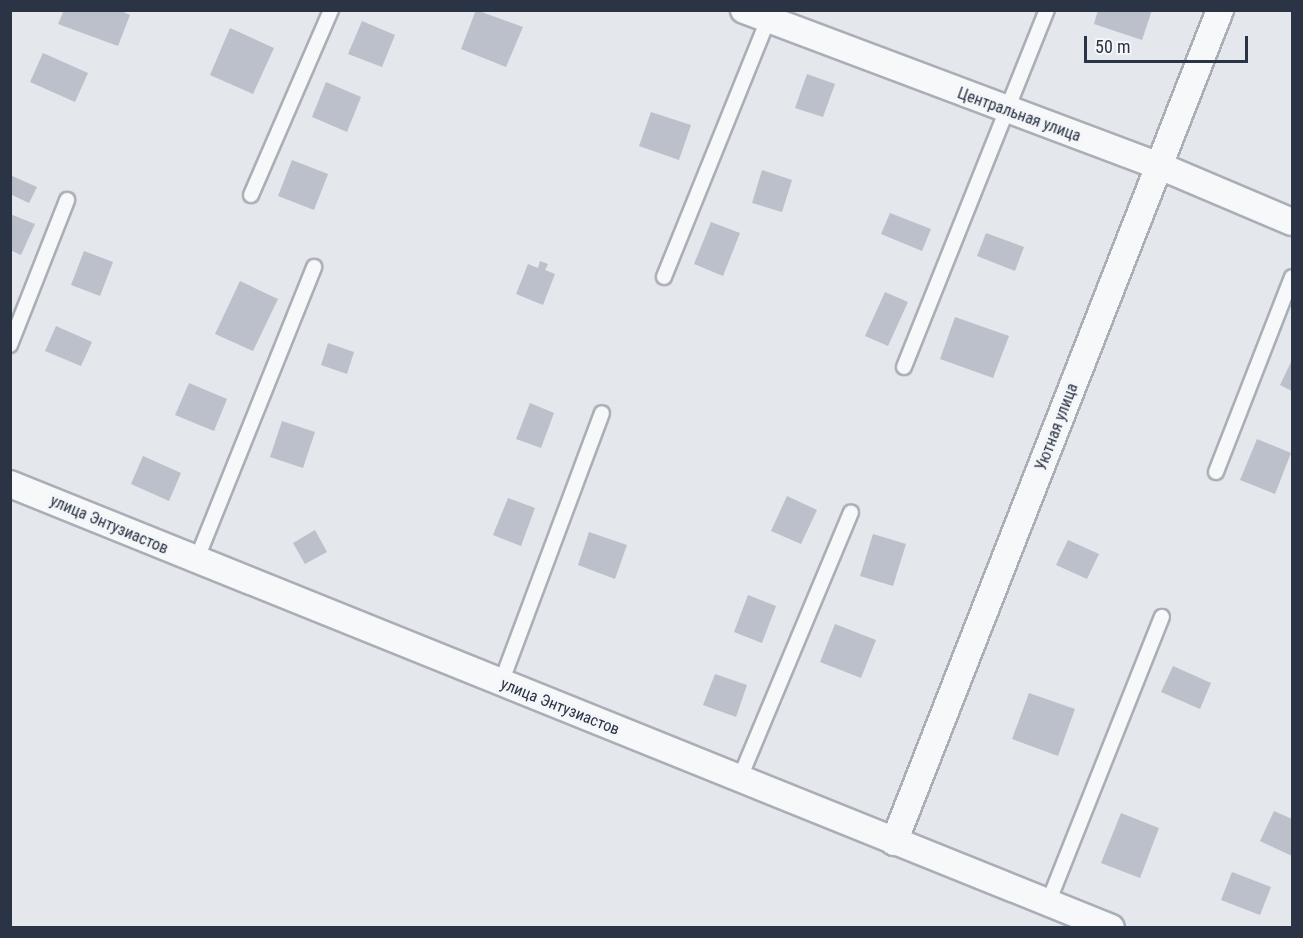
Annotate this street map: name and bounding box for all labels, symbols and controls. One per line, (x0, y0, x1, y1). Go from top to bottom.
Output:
scale bar (1087, 24, 1250, 62)
text: 50 m (1095, 36, 1130, 57)
street label: Центральная улица (955, 84, 1083, 146)
street label: Уютная улица (1032, 381, 1082, 473)
street label: улица Энтузиастов (47, 491, 171, 559)
street label: улица Энтузиастов (498, 674, 622, 740)

